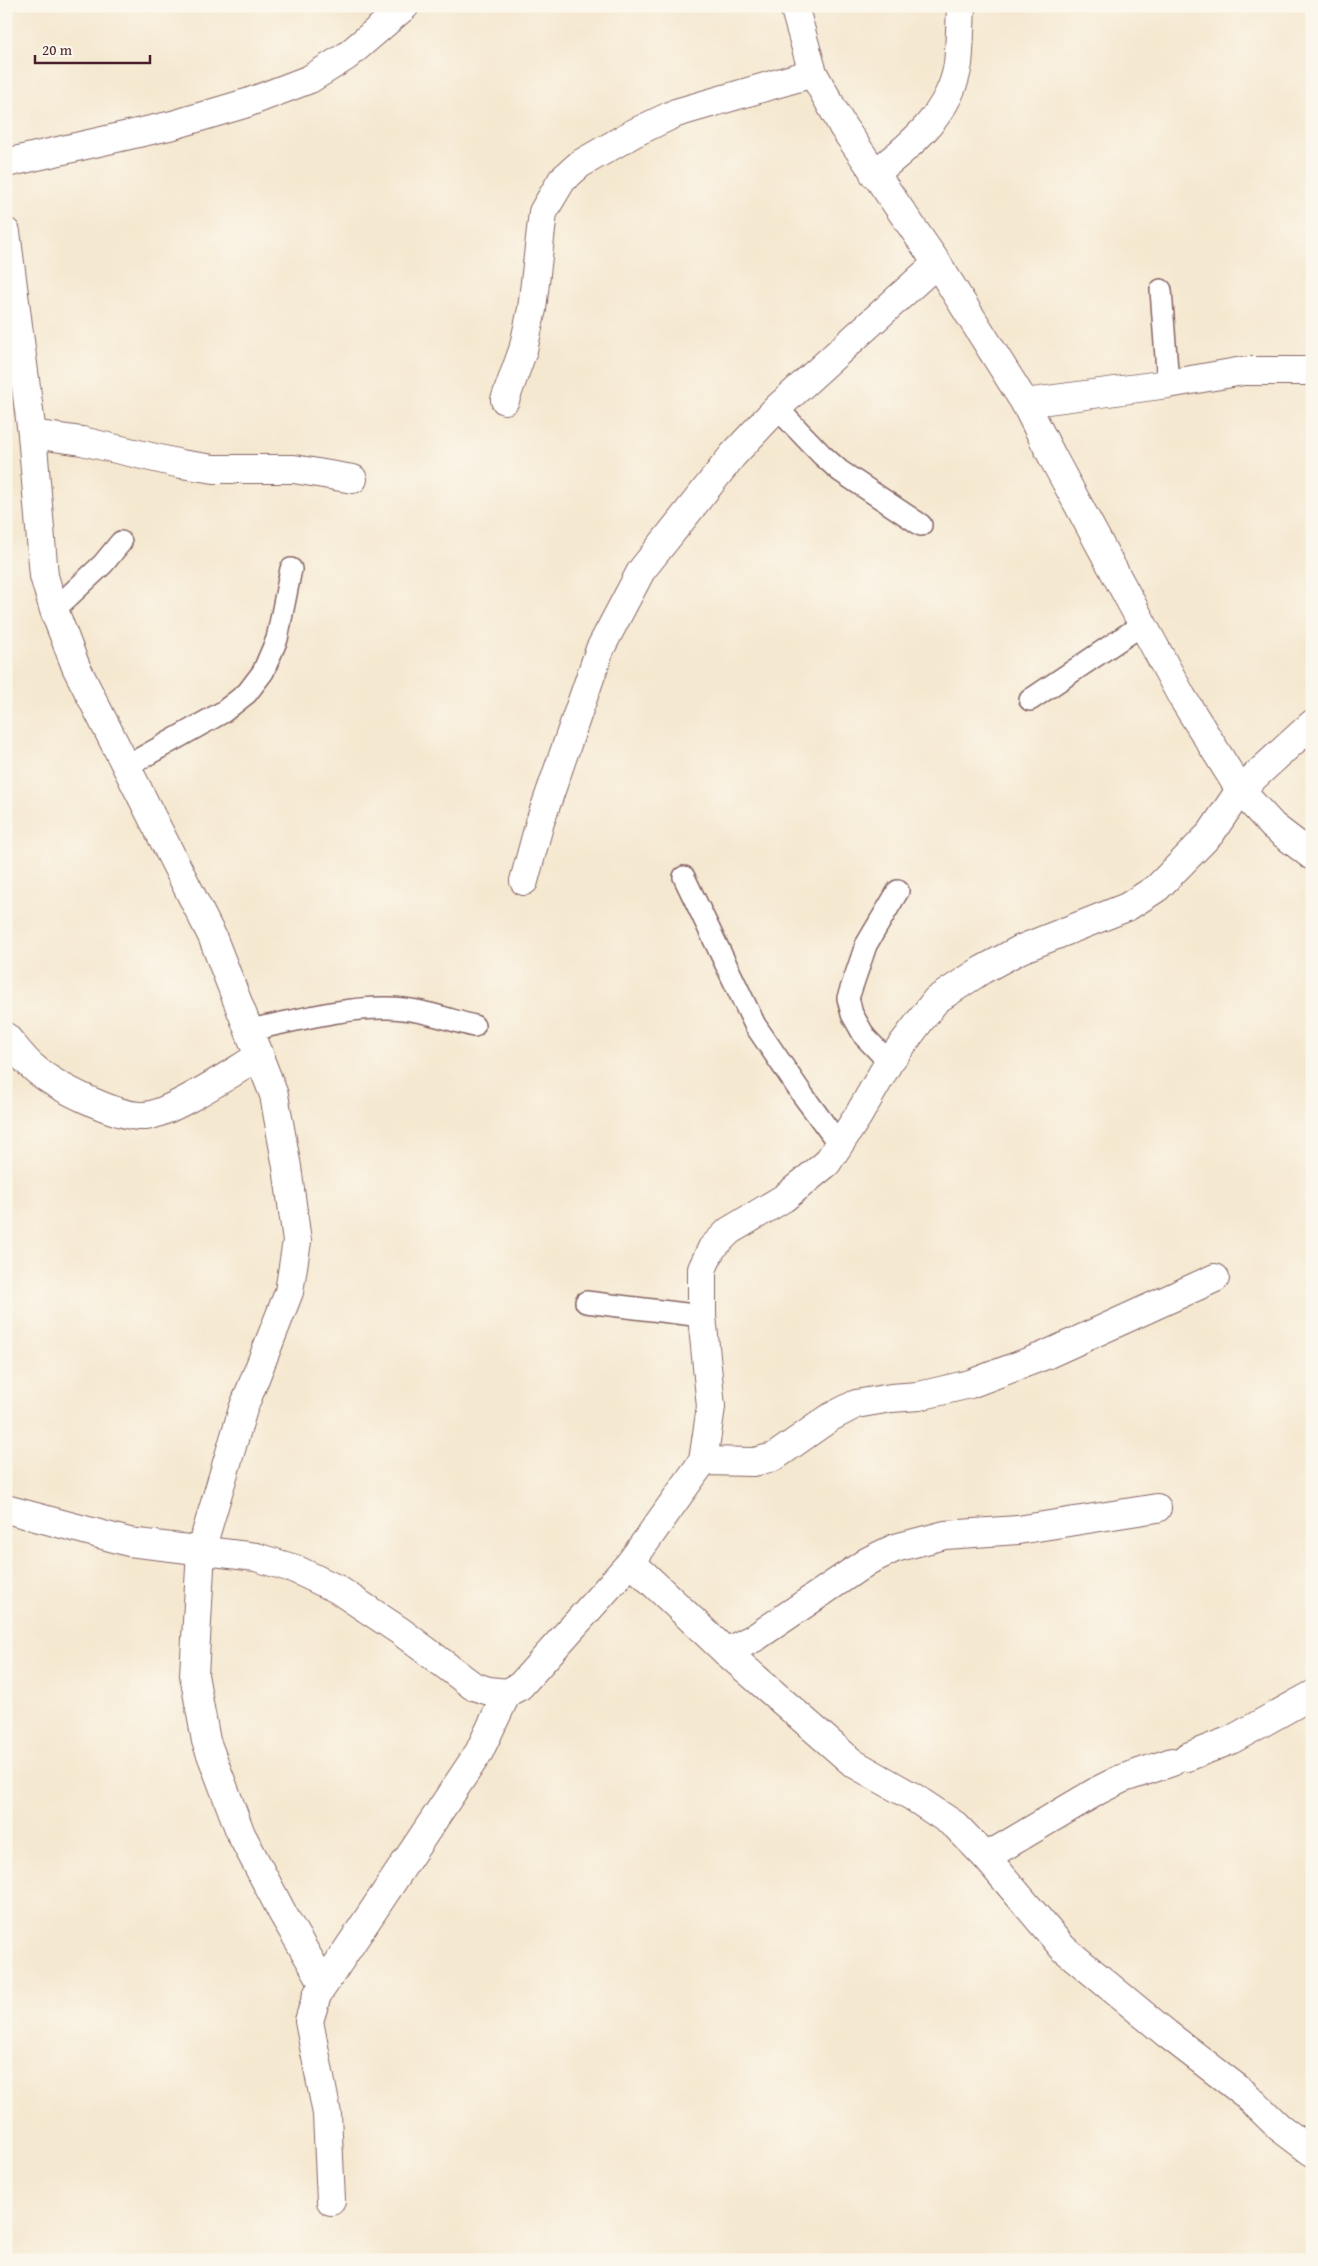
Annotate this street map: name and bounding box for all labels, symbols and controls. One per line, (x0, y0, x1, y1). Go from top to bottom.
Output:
scale bar (35, 32, 150, 64)
text: 20 m (42, 39, 73, 60)

